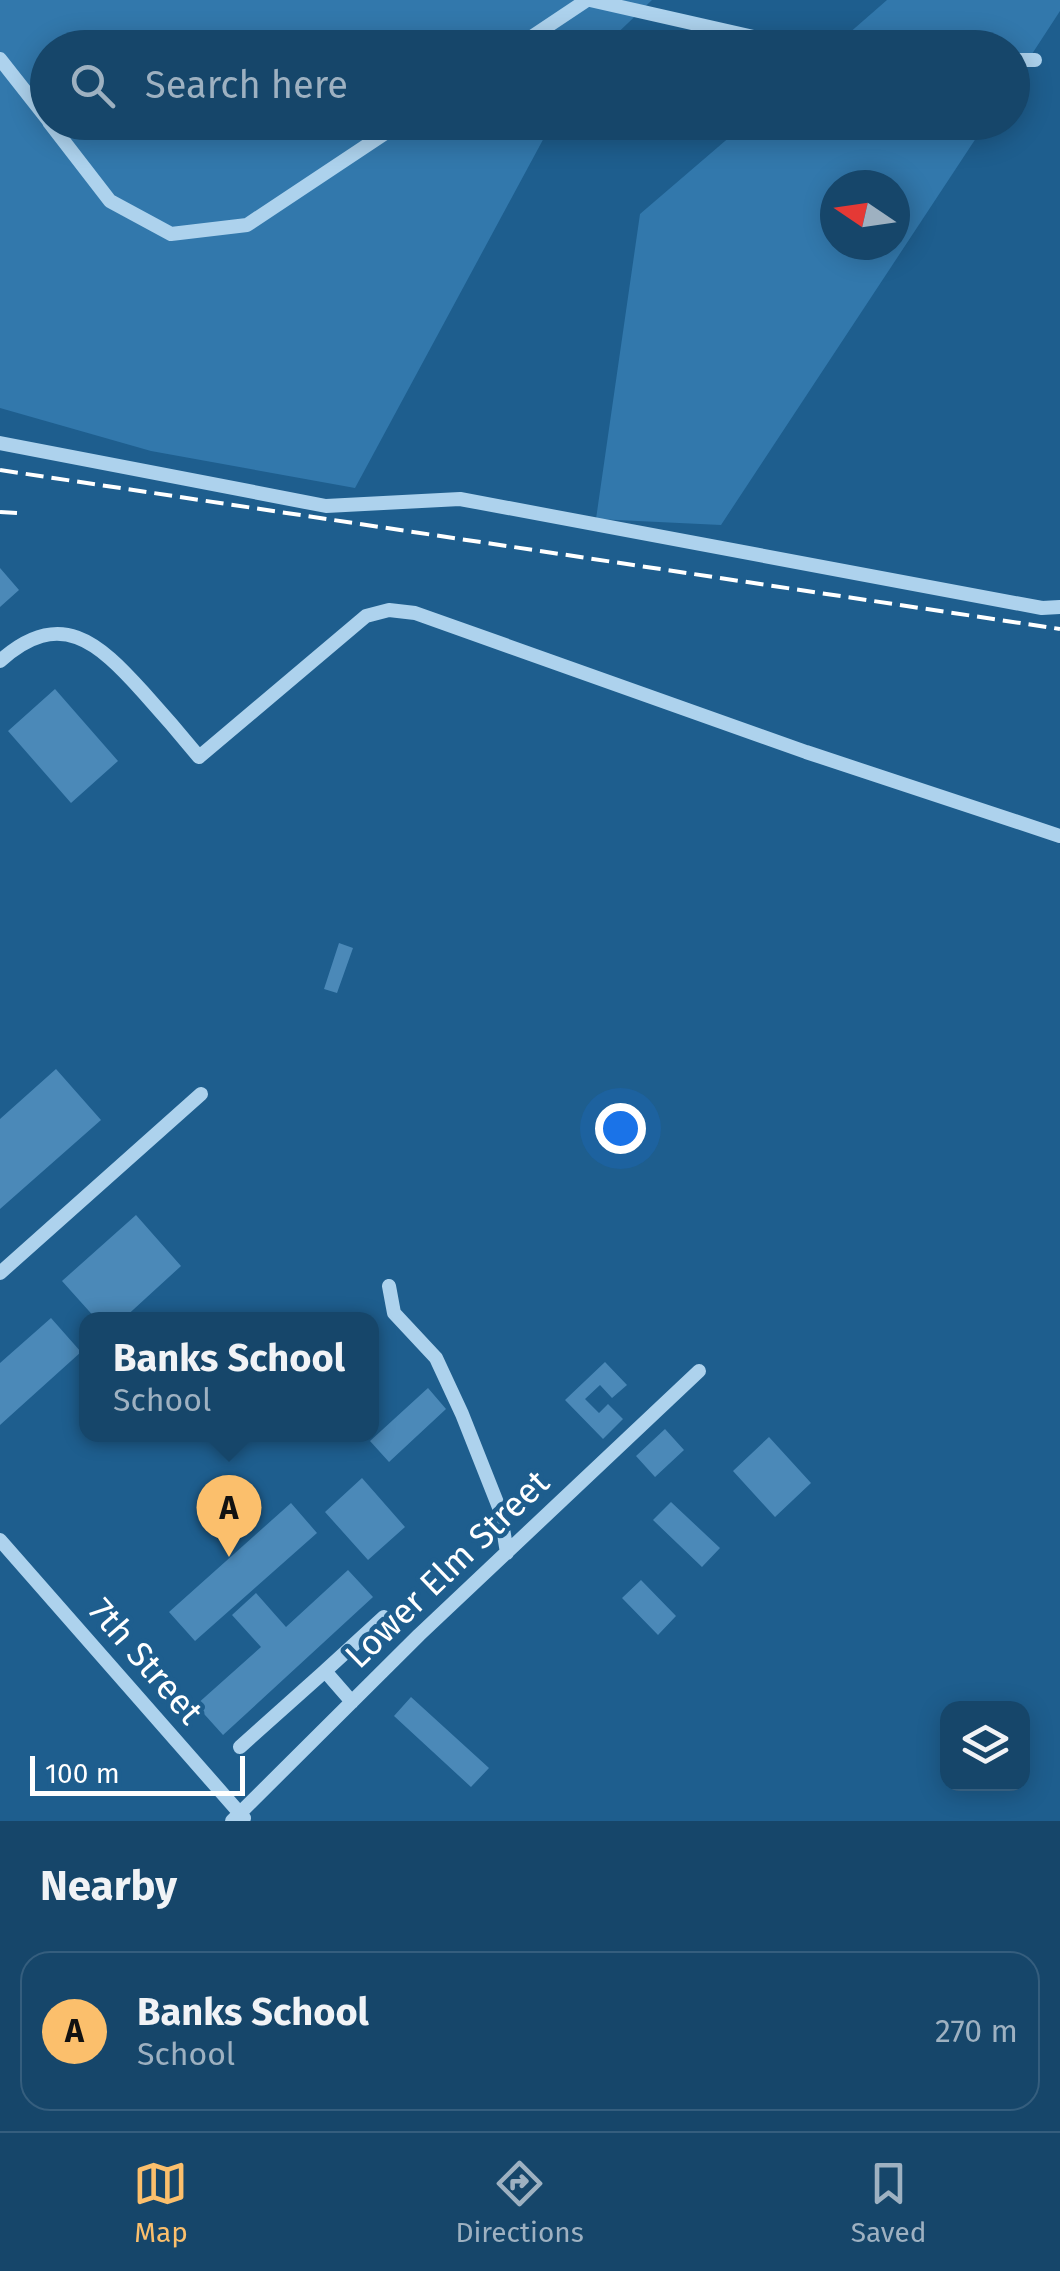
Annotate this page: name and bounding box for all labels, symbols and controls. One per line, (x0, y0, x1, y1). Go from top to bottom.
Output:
search box (30, 30, 1030, 140)
icon: search (65, 58, 120, 113)
text: Search here (145, 62, 348, 108)
north arrow (820, 170, 910, 260)
your location (595, 1103, 646, 1154)
popup (79, 1312, 379, 1442)
text: Banks School (113, 1335, 345, 1381)
text: School (113, 1381, 211, 1419)
street label: Lower Elm Street (336, 1461, 558, 1677)
pin: A (196, 1474, 262, 1557)
street label: 7th Street (80, 1590, 212, 1733)
map controls (940, 1701, 1030, 1791)
button: layers (940, 1701, 1030, 1791)
scale bar (30, 1751, 245, 1796)
text: 100 m (45, 1757, 120, 1790)
text: Nearby (40, 1861, 177, 1911)
text: Banks School (137, 1989, 369, 2035)
text: A (65, 2012, 84, 2050)
text: 270 m (935, 2012, 1018, 2050)
text: School (137, 2035, 235, 2073)
tab: Map (133, 2156, 188, 2249)
tab: Directions (455, 2156, 584, 2249)
tab: Saved (851, 2156, 927, 2249)

